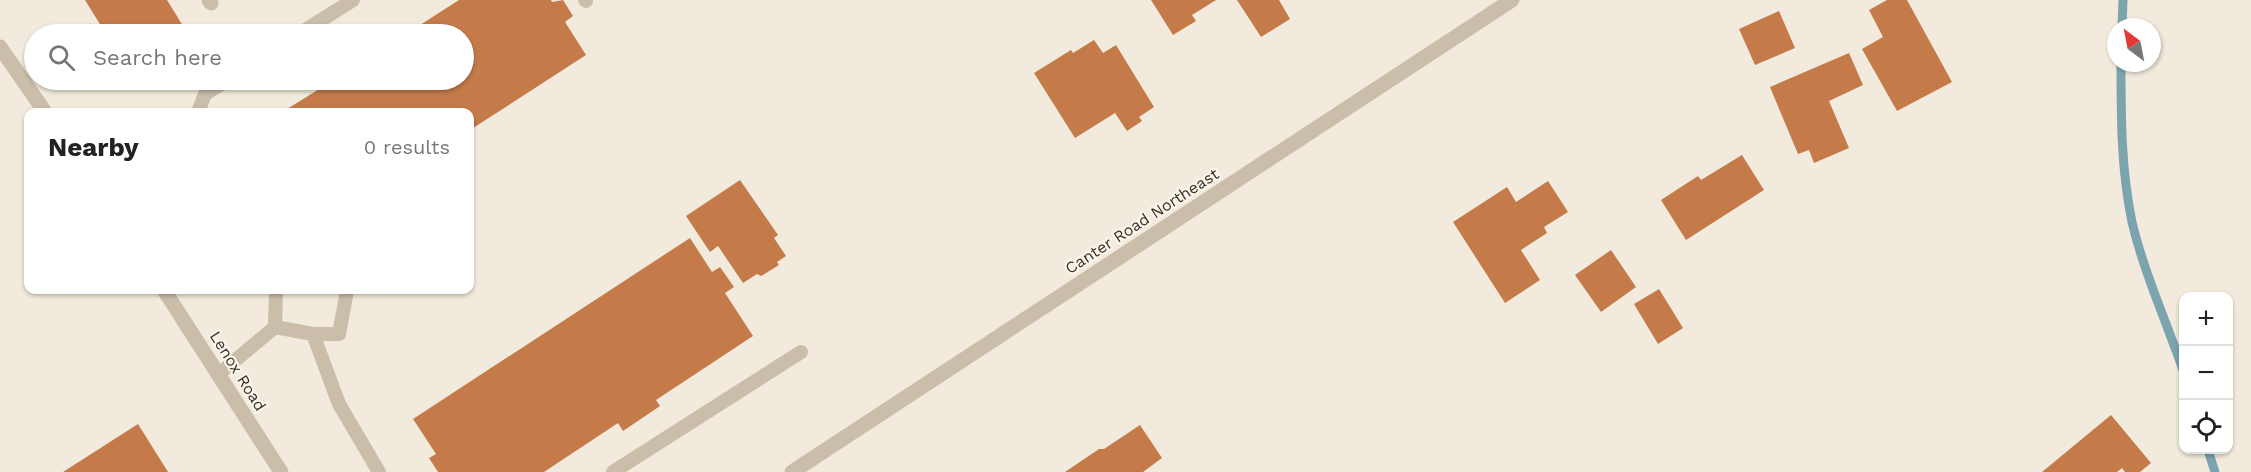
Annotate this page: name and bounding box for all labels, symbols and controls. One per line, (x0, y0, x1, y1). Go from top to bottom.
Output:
north arrow (2107, 18, 2161, 72)
search box (24, 24, 474, 90)
icon: search (45, 41, 78, 74)
text: Search here (93, 45, 222, 70)
text: Nearby (48, 132, 139, 162)
text: 0 results (364, 135, 450, 159)
street label: Canter Road Northeast (1062, 164, 1223, 278)
map controls (2179, 292, 2233, 454)
button: + (2179, 292, 2233, 346)
street label: Lenox Road (206, 328, 270, 414)
button: − (2179, 346, 2233, 400)
button: locate (2179, 400, 2233, 454)

